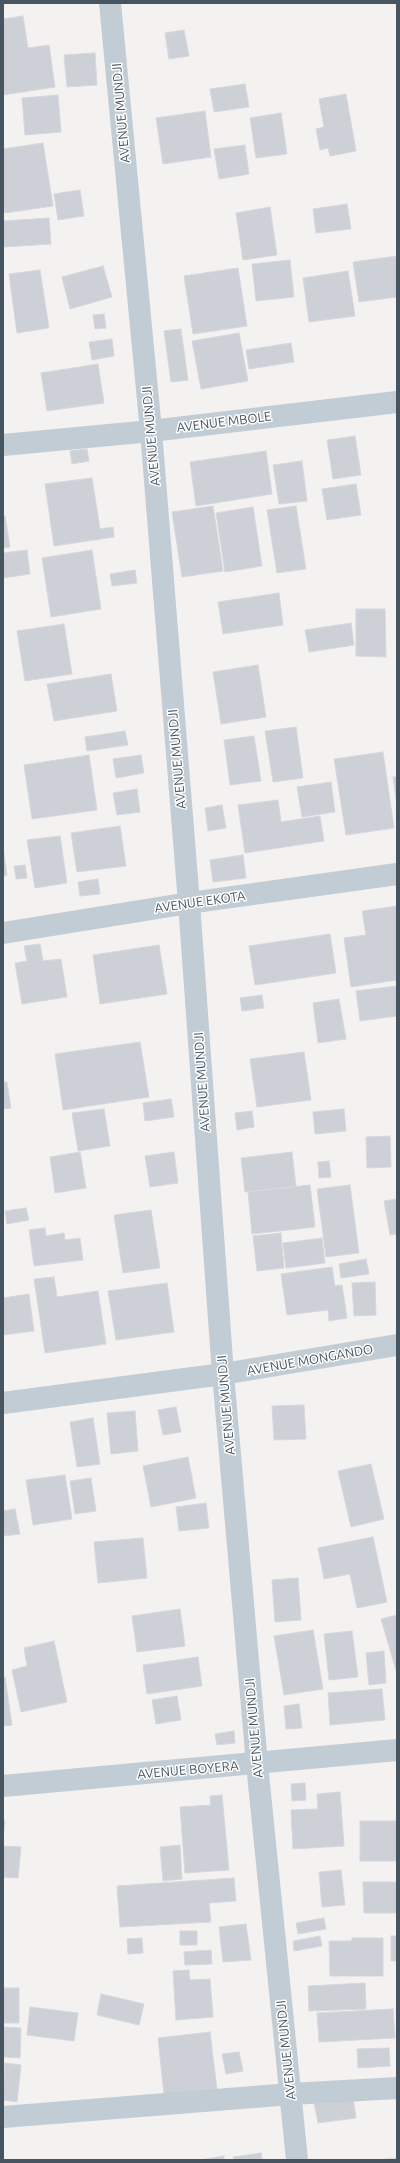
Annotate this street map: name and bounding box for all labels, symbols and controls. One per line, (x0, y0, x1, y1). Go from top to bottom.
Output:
street label: AVENUE MUNDJI (109, 63, 133, 163)
street label: AVENUE MUNDJI (139, 386, 163, 486)
street label: AVENUE MBOLE (176, 408, 272, 436)
street label: AVENUE MUNDJI (165, 709, 189, 809)
street label: AVENUE EKOTA (154, 888, 246, 916)
street label: AVENUE MUNDJI (191, 1032, 213, 1132)
street label: AVENUE MONGANDO (246, 1341, 374, 1379)
street label: AVENUE MUNDJI (214, 1355, 238, 1455)
street label: AVENUE MUNDJI (242, 1678, 266, 1778)
street label: AVENUE BOYERA (137, 1758, 239, 1782)
street label: AVENUE MUNDJI (273, 1999, 299, 2101)

